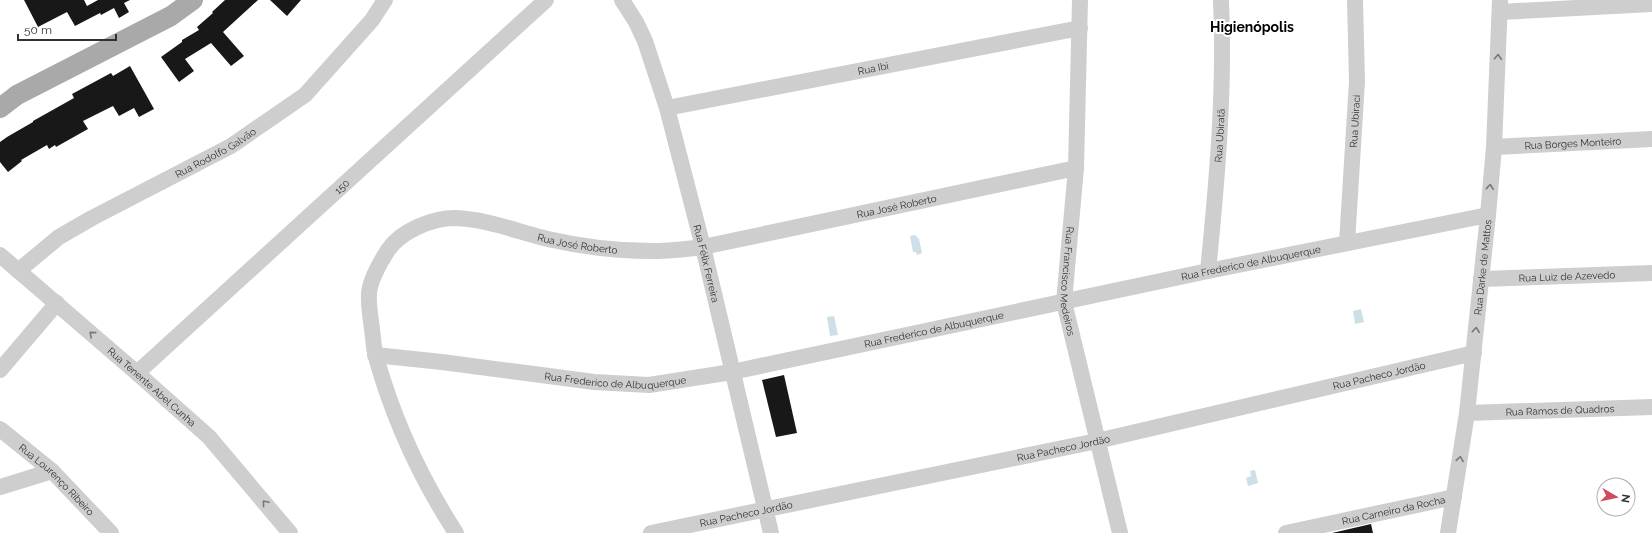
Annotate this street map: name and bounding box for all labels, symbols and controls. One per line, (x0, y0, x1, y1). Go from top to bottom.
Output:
scale bar (18, 16, 116, 42)
district label: Higienópolis (1210, 19, 1294, 35)
text: 50 m (24, 23, 52, 37)
one-way arrow (1494, 54, 1503, 60)
street label: Rua Ibi (857, 60, 890, 76)
street label: Rua Ubiraci (1347, 94, 1362, 148)
street label: Rua Ubiratã (1212, 108, 1226, 163)
street label: Rua Rodolfo Galvão (173, 125, 258, 180)
street label: Rua Borges Monteiro (1524, 135, 1622, 151)
street label: 150 (332, 177, 351, 196)
one-way arrow (1486, 184, 1495, 190)
street label: Rua José Roberto (856, 192, 937, 220)
street label: Rua Darke de Mattos (1472, 219, 1493, 316)
street label: Rua Félix Ferreira (692, 223, 721, 303)
street label: Rua Francisco Medeiros (1059, 226, 1078, 337)
street label: Rua José Roberto (536, 231, 618, 255)
street label: Rua Frederico de Albuquerque (1180, 243, 1322, 282)
street label: Rua Luiz de Azevedo (1518, 269, 1616, 283)
street label: Rua Frederico de Albuquerque (863, 309, 1005, 349)
one-way arrow (1471, 327, 1480, 333)
one-way arrow (90, 332, 97, 339)
street label: Rua Tenente Abel Cunha (106, 345, 198, 428)
street label: Rua Pacheco Jordão (1332, 359, 1426, 391)
street label: Rua Frederico de Albuquerque (544, 370, 687, 391)
street label: Rua Ramos de Quadros (1505, 403, 1615, 417)
street label: Rua Pacheco Jordão (1016, 433, 1111, 463)
street label: Rua Lourenço Ribeiro (17, 441, 97, 517)
one-way arrow (1455, 456, 1464, 462)
north arrow (1596, 477, 1636, 517)
text: N (1618, 493, 1632, 504)
street label: Rua Carneiro da Rocha (1341, 494, 1446, 526)
street label: Rua Pacheco Jordão (699, 498, 794, 528)
one-way arrow (262, 501, 269, 508)

